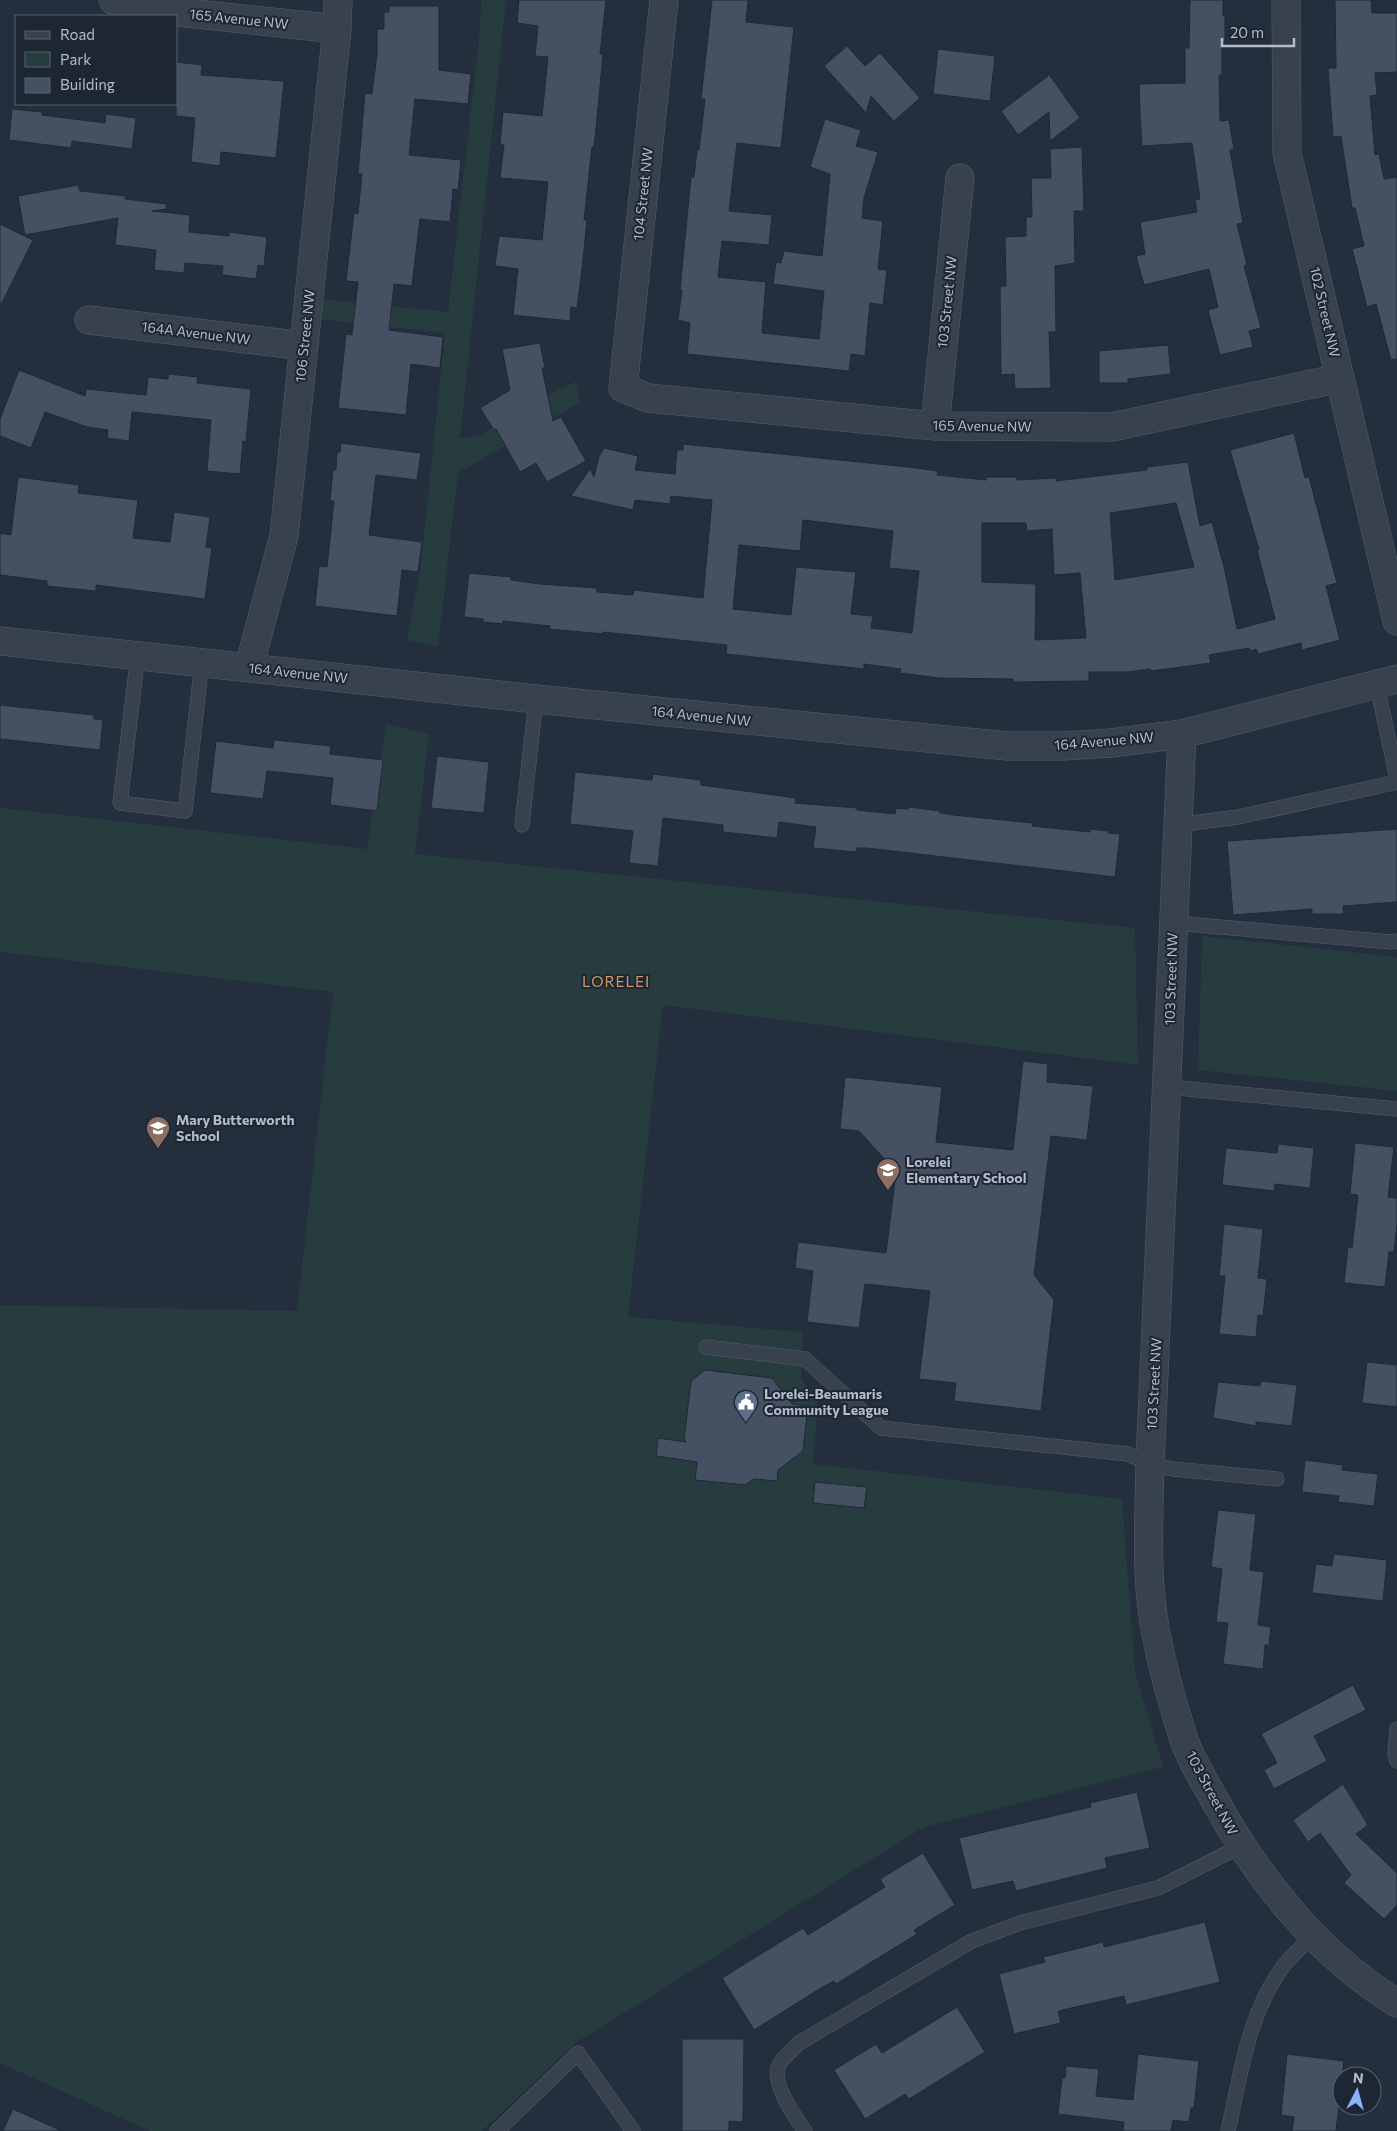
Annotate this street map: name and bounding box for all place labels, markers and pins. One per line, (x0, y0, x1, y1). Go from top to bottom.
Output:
place label: Mary Butterworth School (176, 1111, 295, 1144)
school or university icon: Mary Butterworth School (145, 1115, 171, 1149)
place label: Lorelei Elementary School (906, 1153, 1026, 1186)
school or university icon: Lorelei Elementary School (875, 1157, 901, 1191)
place label: Lorelei-Beaumaris Community League (764, 1385, 889, 1418)
public building icon: Lorelei-Beaumaris Community League (733, 1389, 759, 1423)

